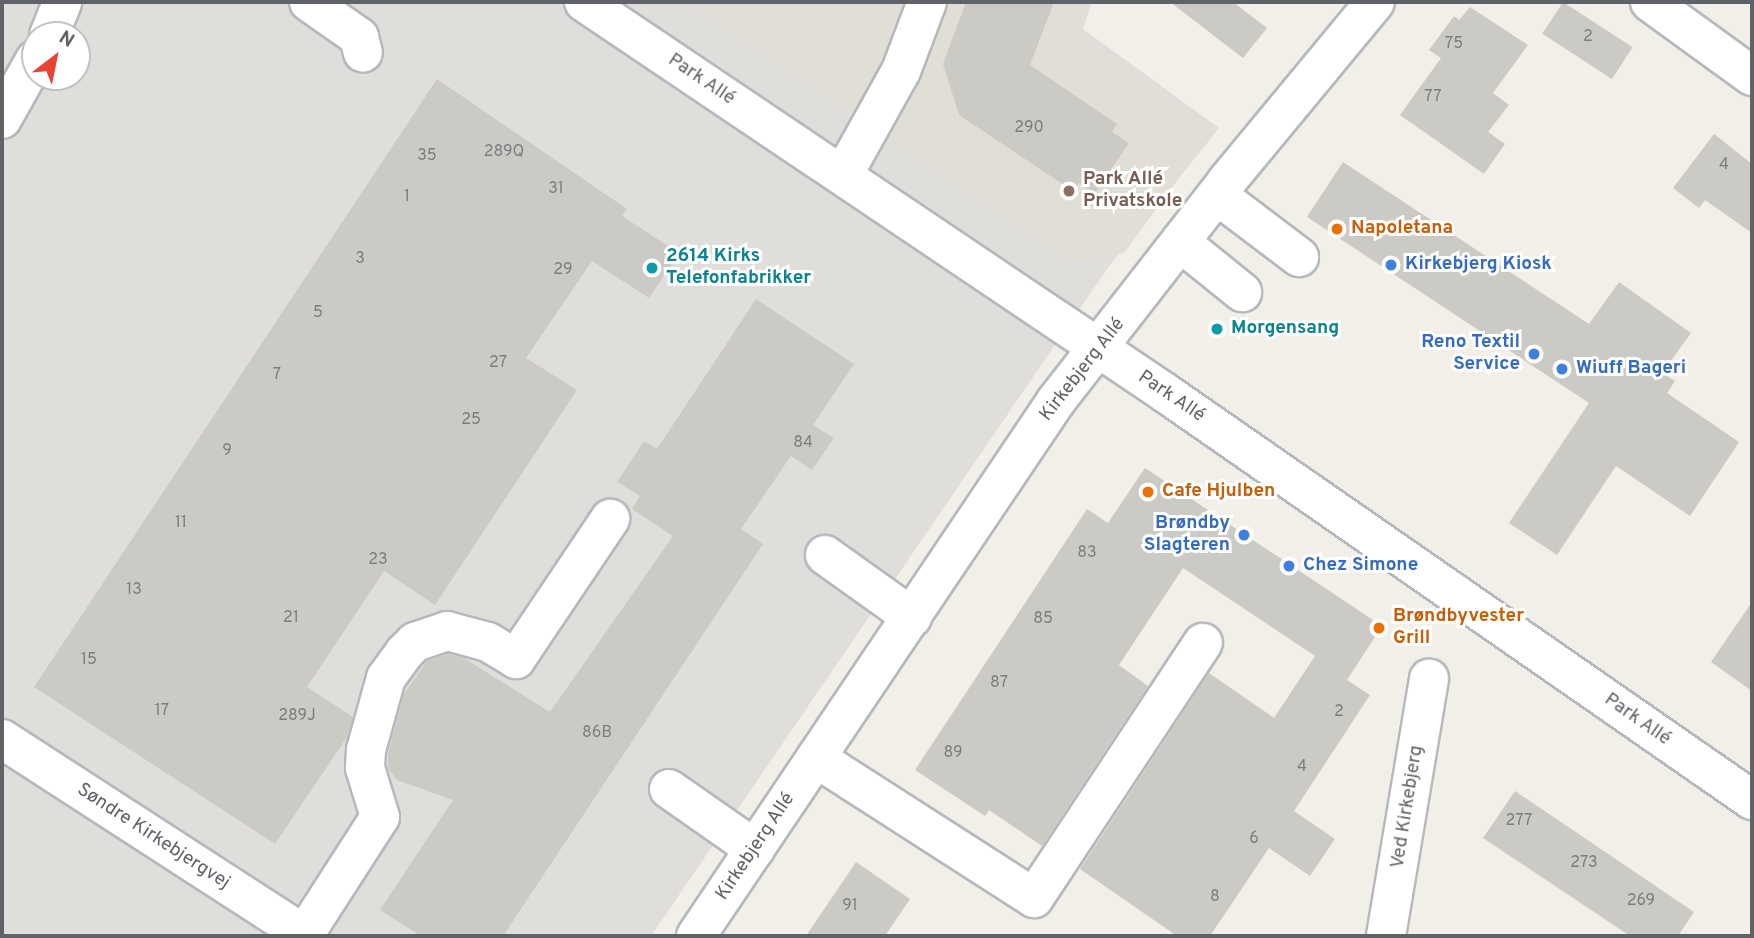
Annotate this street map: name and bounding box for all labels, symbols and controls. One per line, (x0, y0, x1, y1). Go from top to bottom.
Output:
north arrow (21, 21, 91, 91)
text: N (54, 26, 78, 54)
house number: 2 (1583, 27, 1593, 47)
house number: 75 (1445, 34, 1463, 54)
street label: Park Allé (663, 49, 739, 111)
house number: 77 (1424, 87, 1442, 107)
house number: 290 (1014, 118, 1044, 138)
house number: 289Q (484, 142, 524, 162)
house number: 35 (417, 146, 437, 166)
house number: 4 (1719, 155, 1729, 175)
place label: Park Allé Privatskole (1083, 169, 1182, 213)
house number: 31 (548, 179, 564, 199)
marker: Park Allé Privatskole (1061, 183, 1077, 199)
house number: 1 (404, 187, 410, 207)
place label: Napoletana (1351, 218, 1453, 240)
marker: Napoletana (1329, 221, 1345, 237)
place label: 2614 Kirks Telefonfabrikker (666, 246, 811, 290)
house number: 3 (355, 249, 365, 269)
place label: Kirkebjerg Kiosk (1405, 254, 1552, 276)
marker: Kirkebjerg Kiosk (1383, 257, 1399, 273)
house number: 29 (553, 260, 573, 280)
marker: 2614 Kirks Telefonfabrikker (644, 260, 660, 276)
house number: 5 (313, 303, 323, 323)
street label: Kirkebjerg Allé (1035, 314, 1131, 426)
place label: Morgensang (1231, 318, 1339, 340)
marker: Morgensang (1209, 321, 1225, 337)
place label: Reno Textil Service (1421, 332, 1520, 376)
marker: Reno Textil Service (1526, 346, 1542, 362)
house number: 27 (489, 353, 507, 373)
place label: Wiuff Bageri (1576, 358, 1686, 380)
marker: Wiuff Bageri (1554, 361, 1570, 377)
house number: 7 (273, 365, 281, 385)
street label: Park Allé (1133, 366, 1209, 428)
house number: 25 (461, 410, 481, 430)
house number: 84 (793, 433, 813, 453)
house number: 9 (222, 441, 232, 461)
place label: Cafe Hjulben (1162, 481, 1275, 503)
marker: Cafe Hjulben (1140, 484, 1156, 500)
house number: 11 (175, 513, 187, 533)
place label: Brøndby Slagteren (1144, 513, 1230, 557)
marker: Brøndby Slagteren (1236, 527, 1252, 543)
house number: 83 (1077, 543, 1097, 563)
house number: 23 (368, 550, 388, 570)
place label: Chez Simone (1303, 555, 1418, 577)
marker: Chez Simone (1281, 558, 1297, 574)
house number: 13 (126, 580, 142, 600)
place label: Brøndbyvester Grill (1393, 606, 1524, 650)
house number: 21 (283, 608, 299, 628)
house number: 85 (1033, 609, 1053, 629)
marker: Brøndbyvester Grill (1371, 620, 1387, 636)
house number: 15 (81, 650, 97, 670)
house number: 87 (990, 673, 1008, 693)
street label: Park Allé (1599, 689, 1675, 751)
house number: 17 (155, 701, 169, 721)
house number: 2 (1334, 702, 1344, 722)
house number: 289J (278, 706, 316, 726)
house number: 86B (582, 723, 612, 743)
house number: 89 (943, 743, 963, 763)
street label: Ved Kirkebjerg (1387, 744, 1429, 870)
house number: 4 (1297, 757, 1307, 777)
street label: Søndre Kirkebjergvej (72, 779, 234, 895)
street label: Kirkebjerg Allé (711, 789, 801, 905)
house number: 277 (1506, 811, 1532, 831)
house number: 6 (1249, 829, 1259, 849)
house number: 273 (1570, 853, 1598, 873)
house number: 8 (1210, 887, 1220, 907)
house number: 269 (1627, 891, 1655, 911)
house number: 91 (842, 896, 858, 916)

